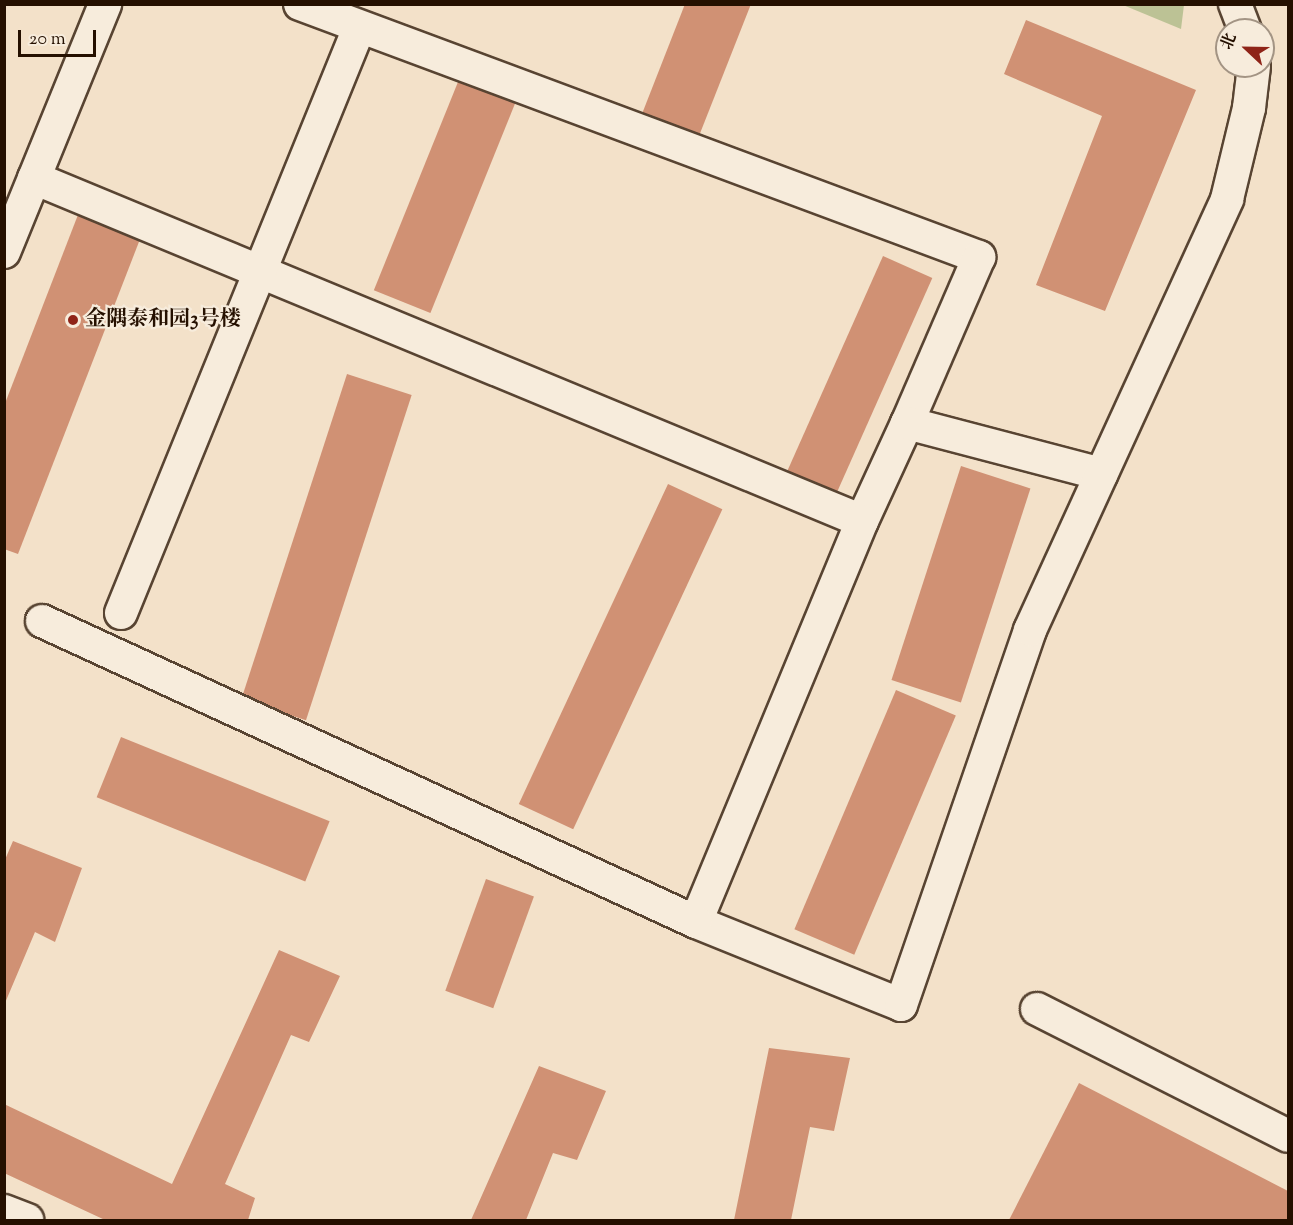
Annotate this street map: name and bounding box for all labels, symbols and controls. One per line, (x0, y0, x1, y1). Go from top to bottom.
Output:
scale bar (21, 18, 99, 56)
north arrow (1215, 18, 1275, 78)
text: 20 m (29, 27, 66, 53)
text: 北 (1216, 30, 1243, 54)
place label: 金隅泰和园3号楼 (85, 307, 240, 333)
marker: 金隅泰和园3号楼 (66, 313, 80, 327)

